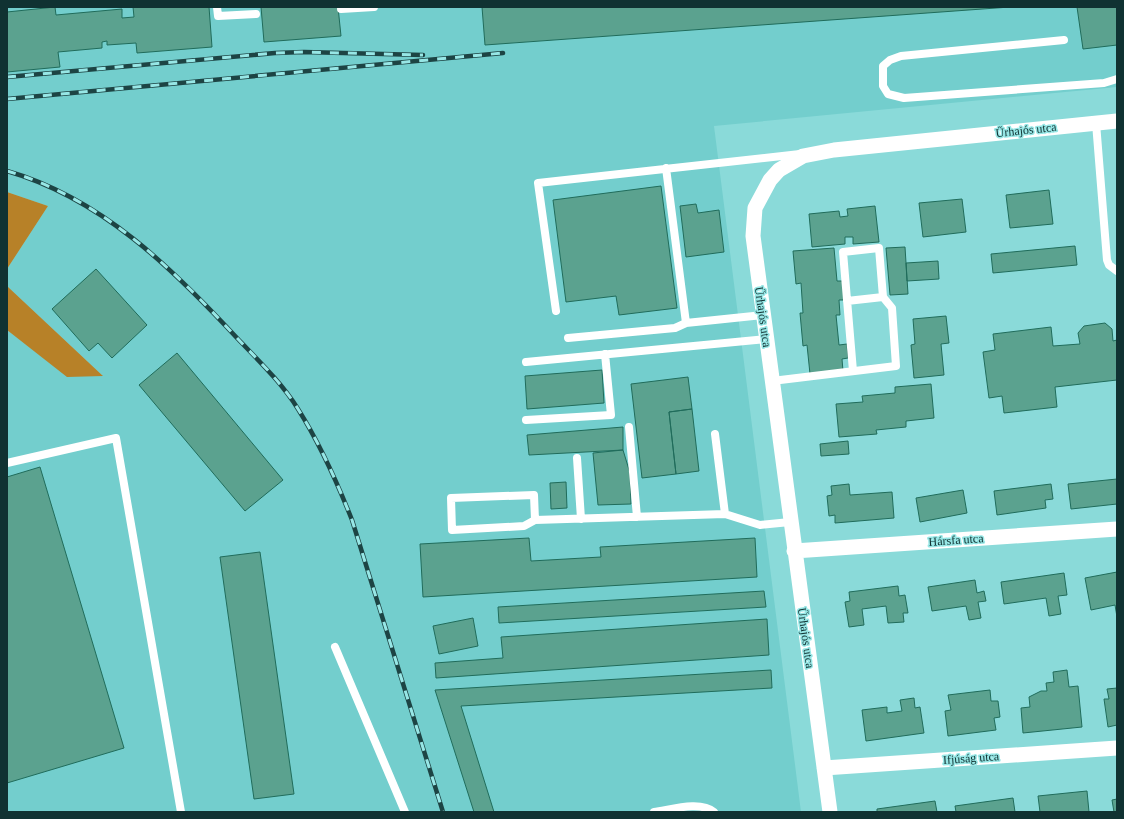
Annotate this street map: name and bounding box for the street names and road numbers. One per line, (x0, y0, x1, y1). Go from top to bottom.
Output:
street label: Űrhajós utca (995, 120, 1058, 140)
street label: Űrhajós utca (752, 286, 774, 349)
street label: Hársfa utca (928, 531, 985, 549)
street label: Űrhajós utca (795, 607, 817, 670)
street label: Ifjúság utca (942, 749, 1000, 767)

